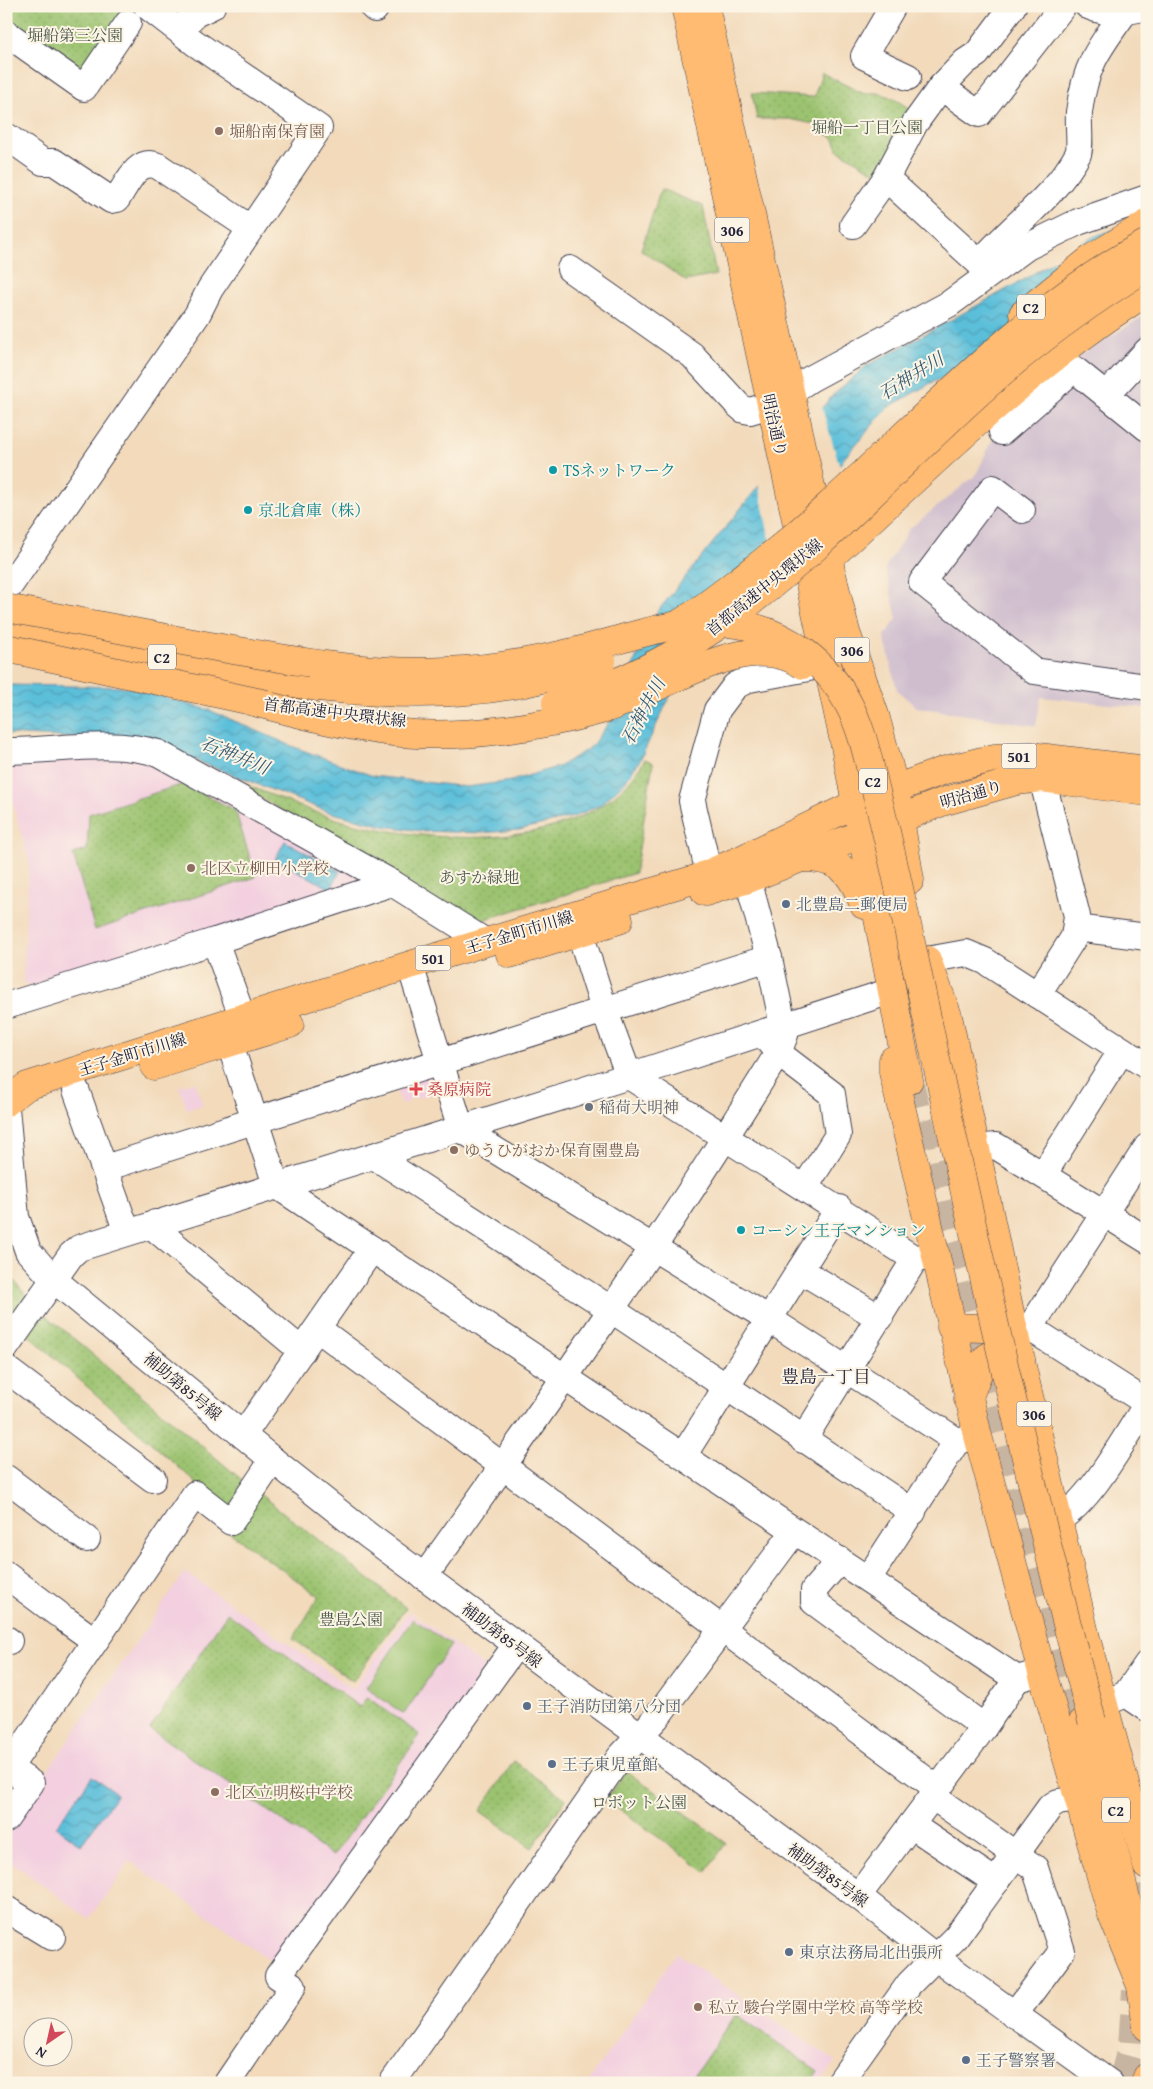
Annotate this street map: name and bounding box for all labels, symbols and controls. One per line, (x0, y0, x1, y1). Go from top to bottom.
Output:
park label: 堀船第三公園 (27, 23, 123, 47)
park label: 堀船一丁目公園 (811, 115, 923, 139)
place label: 堀船南保育園 (229, 119, 325, 143)
marker: 堀船南保育園 (213, 125, 225, 137)
road number: 306 (714, 218, 750, 242)
road number: C2 (1017, 294, 1045, 320)
water label: 石神井川 (873, 344, 950, 407)
street label: 明治通り (756, 391, 794, 459)
place label: TSネットワーク (563, 458, 676, 482)
marker: TSネットワーク (547, 464, 559, 476)
place label: 京北倉庫（株） (258, 498, 370, 522)
marker: 京北倉庫（株） (242, 504, 254, 516)
street label: 首都高速中央環状線 (700, 532, 828, 642)
road number: 306 (834, 638, 870, 662)
road number: C2 (148, 644, 176, 670)
water label: 石神井川 (614, 671, 673, 749)
street label: 首都高速中央環状線 (262, 691, 408, 733)
water label: 石神井川 (197, 729, 275, 782)
road number: 501 (1002, 744, 1036, 768)
road number: C2 (859, 768, 887, 794)
street label: 明治通り (937, 774, 1005, 814)
place label: 北区立柳田小学校 (201, 856, 329, 880)
marker: 北区立柳田小学校 (185, 862, 197, 874)
park label: あすか緑地 (439, 865, 519, 889)
place label: 北豊島二郵便局 (796, 892, 908, 916)
marker: 北豊島二郵便局 (780, 898, 792, 910)
street label: 王子金町市川線 (462, 904, 576, 960)
road number: 501 (416, 946, 450, 970)
street label: 王子金町市川線 (75, 1026, 189, 1082)
place label: 桑原病院 (427, 1077, 491, 1101)
marker: 桑原病院 (409, 1082, 423, 1096)
place label: 稲荷大明神 (599, 1095, 679, 1119)
marker: 稲荷大明神 (583, 1101, 595, 1113)
place label: ゆうひがおか保育園豊島 (464, 1138, 640, 1162)
marker: ゆうひがおか保育園豊島 (448, 1144, 460, 1156)
place label: コーシン王子マンション (751, 1218, 926, 1242)
marker: コーシン王子マンション (735, 1224, 747, 1236)
street label: 補助第85号線 (139, 1346, 227, 1426)
district label: 豊島一丁目 (781, 1363, 871, 1390)
road number: 306 (1016, 1402, 1052, 1426)
street label: 補助第85号線 (457, 1597, 547, 1673)
park label: 豊島公園 (319, 1607, 383, 1631)
place label: 王子消防団第八分団 (537, 1694, 681, 1718)
marker: 王子消防団第八分団 (521, 1700, 533, 1712)
place label: 王子東児童館 (562, 1752, 658, 1776)
marker: 王子東児童館 (546, 1758, 558, 1770)
place label: 北区立明桜中学校 (225, 1780, 353, 1804)
marker: 北区立明桜中学校 (209, 1786, 221, 1798)
park label: ロボット公園 (591, 1790, 687, 1814)
road number: C2 (1102, 1798, 1130, 1822)
street label: 補助第85号線 (782, 1837, 874, 1913)
place label: 東京法務局北出張所 (799, 1940, 943, 1964)
marker: 東京法務局北出張所 (783, 1946, 795, 1958)
place label: 私立 駿台学園中学校 高等学校 (708, 1995, 923, 2019)
marker: 私立 駿台学園中学校 高等学校 (692, 2001, 704, 2013)
north arrow (22, 2016, 72, 2066)
text: N (31, 2042, 50, 2064)
place label: 王子警察署 (976, 2048, 1056, 2072)
marker: 王子警察署 (960, 2054, 972, 2066)

